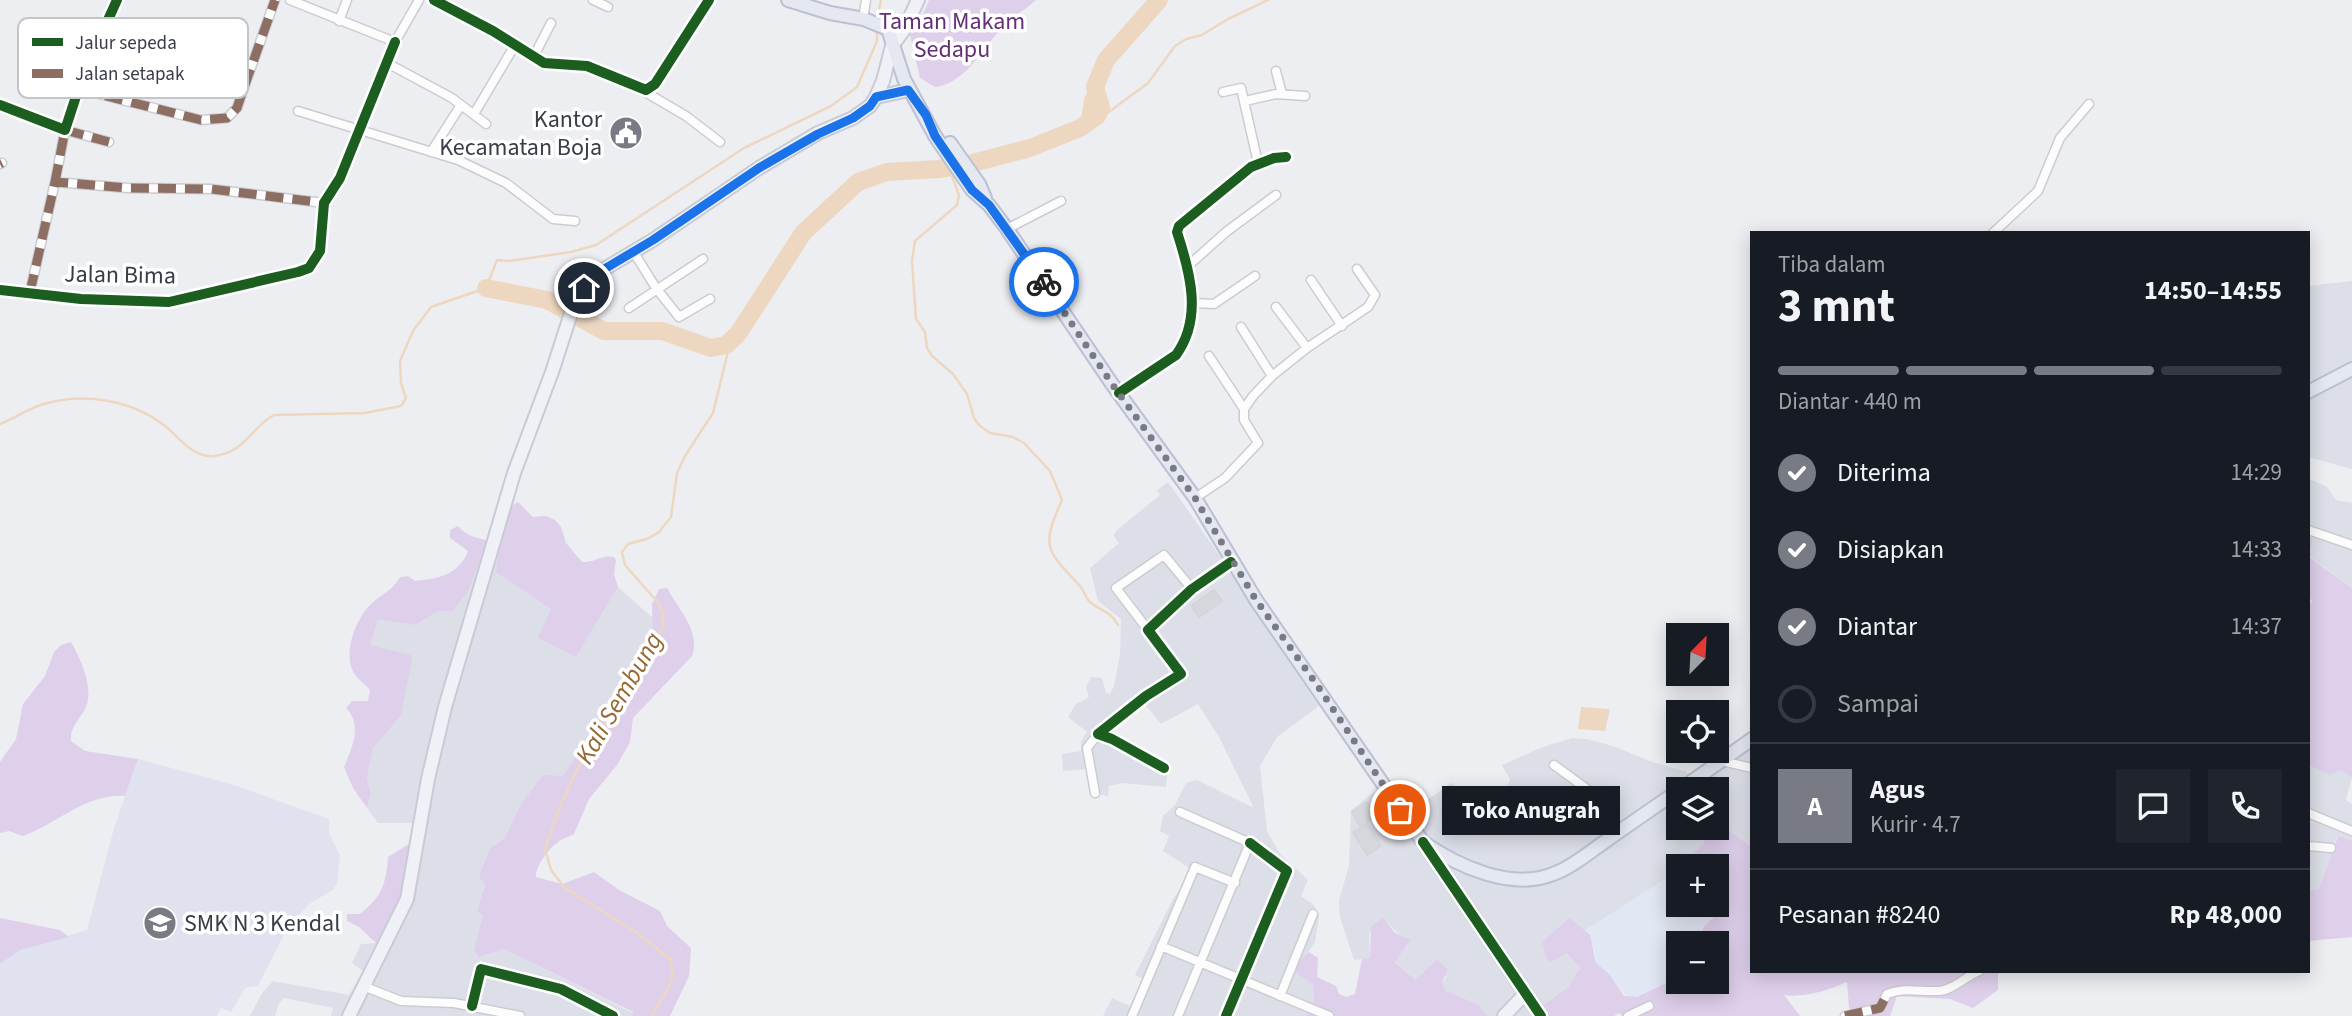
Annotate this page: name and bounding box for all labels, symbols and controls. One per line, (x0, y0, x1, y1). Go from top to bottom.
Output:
park label: Taman Makam Sedapu (879, 4, 1025, 67)
legend (18, 18, 248, 98)
text: Jalur sepeda (75, 30, 177, 57)
text: Jalan setapak (75, 61, 185, 88)
place label: Kantor Kecamatan Boja (439, 102, 603, 165)
public building icon: Kantor Kecamatan Boja (607, 114, 645, 152)
courier (1009, 247, 1079, 317)
text: Tiba dalam (1778, 248, 1885, 281)
street label: Jalan Bima (64, 257, 176, 293)
pin (554, 258, 614, 318)
icon: bike (1025, 263, 1063, 301)
icon: home (565, 269, 603, 307)
text: 14:50–14:55 (2144, 272, 2282, 309)
text: 3 mnt (1778, 274, 1895, 339)
text: Diantar · 440 m (1778, 385, 1922, 418)
icon: check (1778, 454, 1816, 492)
text: Diterima (1837, 454, 1931, 491)
text: 14:29 (2231, 456, 2282, 489)
icon: check (1778, 531, 1816, 569)
text: Disiapkan (1837, 531, 1944, 568)
text: 14:33 (2231, 533, 2282, 566)
icon: check (1778, 608, 1816, 646)
text: Diantar (1837, 608, 1917, 645)
text: 14:37 (2231, 610, 2282, 643)
north arrow (1666, 623, 1729, 686)
map controls (1666, 623, 1729, 994)
water label: Kali Sembung (566, 625, 672, 771)
text: Sampai (1837, 685, 1919, 722)
button: locate (1666, 700, 1729, 763)
button: chat (2116, 769, 2190, 843)
button: phone (2208, 769, 2282, 843)
text: Agus (1870, 771, 1925, 808)
button: layers (1666, 777, 1729, 840)
pin (1370, 780, 1430, 840)
callout: Toko Anugrah (1442, 786, 1620, 834)
text: A (1808, 788, 1822, 825)
icon: bag (1381, 791, 1419, 829)
text: Toko Anugrah (1462, 794, 1600, 827)
text: Kurir · 4.7 (1870, 808, 1961, 841)
button: + (1666, 854, 1729, 917)
text: Pesanan #8240 (1778, 896, 1940, 933)
text: Rp 48,000 (2170, 896, 2282, 933)
school or university icon: SMK N 3 Kendal (141, 904, 179, 942)
place label: SMK N 3 Kendal (184, 906, 340, 941)
button: − (1666, 931, 1729, 994)

